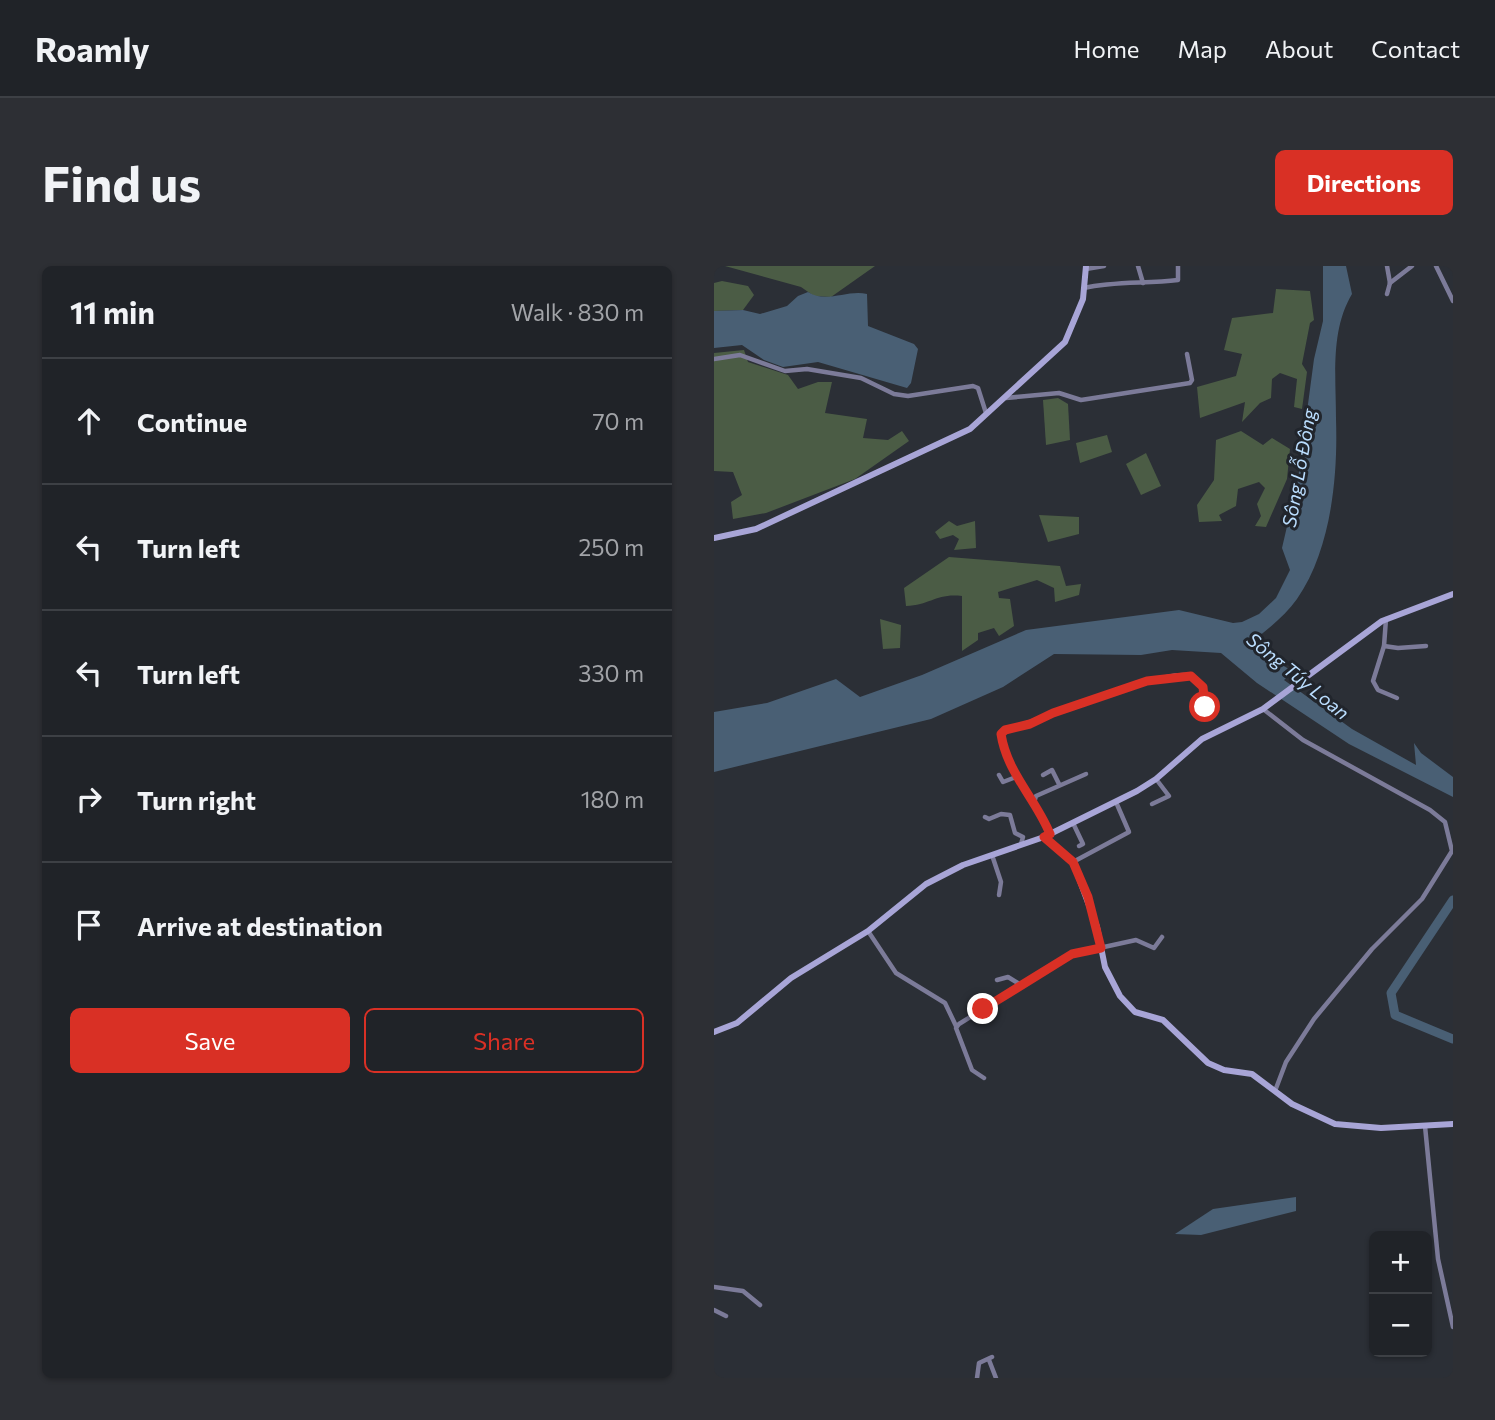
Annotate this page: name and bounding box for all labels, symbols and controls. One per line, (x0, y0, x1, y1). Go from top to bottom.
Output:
text: Roamly (35, 28, 150, 69)
text: Home (1074, 34, 1140, 63)
text: Map (1178, 34, 1227, 63)
text: About (1265, 34, 1333, 63)
text: Contact (1371, 34, 1460, 63)
button: Directions (1275, 150, 1453, 215)
text: Find us (42, 152, 201, 212)
text: 11 min (70, 293, 155, 330)
text: Walk · 830 m (511, 298, 644, 326)
icon: ahead (70, 402, 108, 440)
text: Continue (137, 406, 247, 437)
water label: Sông Lỗ Đông (1277, 406, 1320, 529)
text: 70 m (592, 407, 644, 435)
icon: left (70, 528, 108, 566)
text: Turn left (137, 532, 240, 563)
text: 250 m (579, 533, 644, 561)
water label: Sông Túy Loan (1242, 627, 1354, 724)
icon: left (70, 654, 108, 692)
text: Turn left (137, 658, 240, 689)
text: 330 m (578, 659, 644, 687)
route start (1189, 691, 1220, 722)
icon: right (70, 780, 108, 818)
text: Turn right (137, 784, 256, 815)
text: 180 m (581, 785, 644, 813)
icon: arrive (70, 906, 108, 944)
text: Arrive at destination (137, 910, 383, 941)
route end (967, 993, 998, 1024)
button: Save (70, 1008, 350, 1073)
button: Share (364, 1008, 644, 1073)
map controls (1369, 1231, 1432, 1357)
button: + (1369, 1231, 1432, 1294)
button: − (1369, 1294, 1432, 1357)

